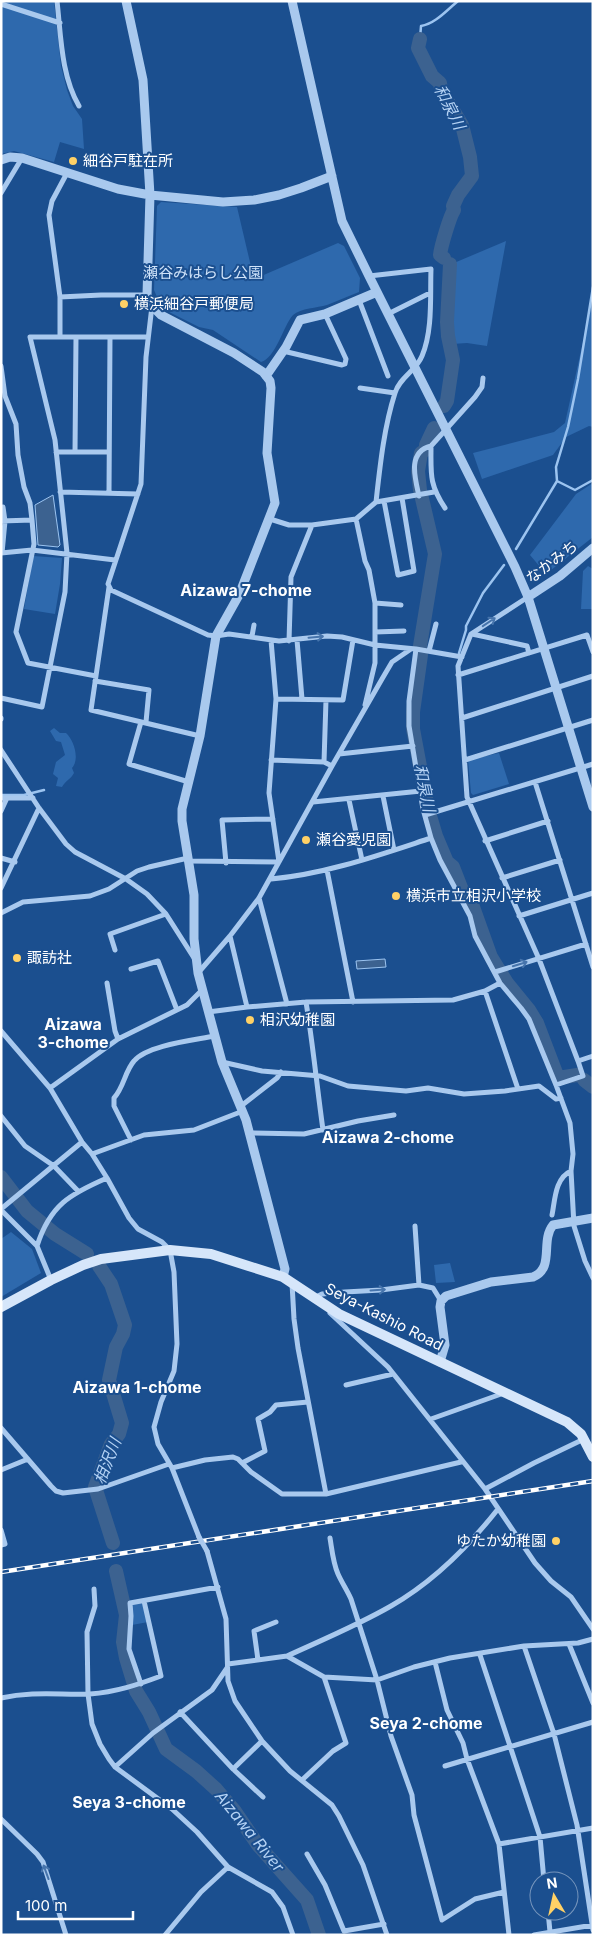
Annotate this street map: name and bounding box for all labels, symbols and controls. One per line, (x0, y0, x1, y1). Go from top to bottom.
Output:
water label: 和泉川 (430, 81, 471, 135)
place label: 細谷戸駐在所 (83, 151, 173, 170)
marker: 細谷戸駐在所 (67, 155, 79, 167)
park label: 瀬谷みはらし公園 (143, 263, 263, 282)
place label: 横浜細谷戸郵便局 (134, 294, 254, 313)
marker: 横浜細谷戸郵便局 (118, 298, 130, 310)
street label: なかみち (522, 536, 581, 587)
district label: Aizawa 7-chome (180, 580, 312, 600)
one-way arrow (482, 617, 496, 628)
one-way arrow (308, 632, 324, 642)
water label: 和泉川 (410, 762, 440, 816)
place label: 瀬谷愛児園 (316, 830, 391, 849)
marker: 瀬谷愛児園 (300, 834, 312, 846)
place label: 横浜市立相沢小学校 (406, 886, 541, 905)
marker: 横浜市立相沢小学校 (390, 890, 402, 902)
place label: 諏訪社 (27, 948, 72, 967)
marker: 諏訪社 (11, 952, 23, 964)
one-way arrow (512, 959, 528, 969)
place label: 相沢幼稚園 (260, 1010, 335, 1029)
district label: Aizawa 3-chome (37, 1014, 109, 1052)
marker: 相沢幼稚園 (244, 1014, 256, 1026)
district label: Aizawa 2-chome (322, 1127, 454, 1147)
street label: Seya-Kashio Road (322, 1279, 446, 1355)
one-way arrow (370, 1285, 386, 1295)
district label: Aizawa 1-chome (72, 1377, 202, 1397)
water label: 相沢川 (89, 1433, 126, 1487)
place label: ゆたか幼稚園 (456, 1531, 546, 1550)
marker: ゆたか幼稚園 (550, 1535, 562, 1547)
district label: Seya 2-chome (369, 1713, 483, 1733)
water label: Aizawa River (211, 1786, 289, 1876)
district label: Seya 3-chome (72, 1792, 186, 1812)
one-way arrow (41, 1864, 50, 1880)
north arrow (529, 1871, 579, 1921)
text: N (545, 1873, 558, 1892)
scale bar (18, 1888, 132, 1920)
text: 100 m (25, 1896, 67, 1915)

